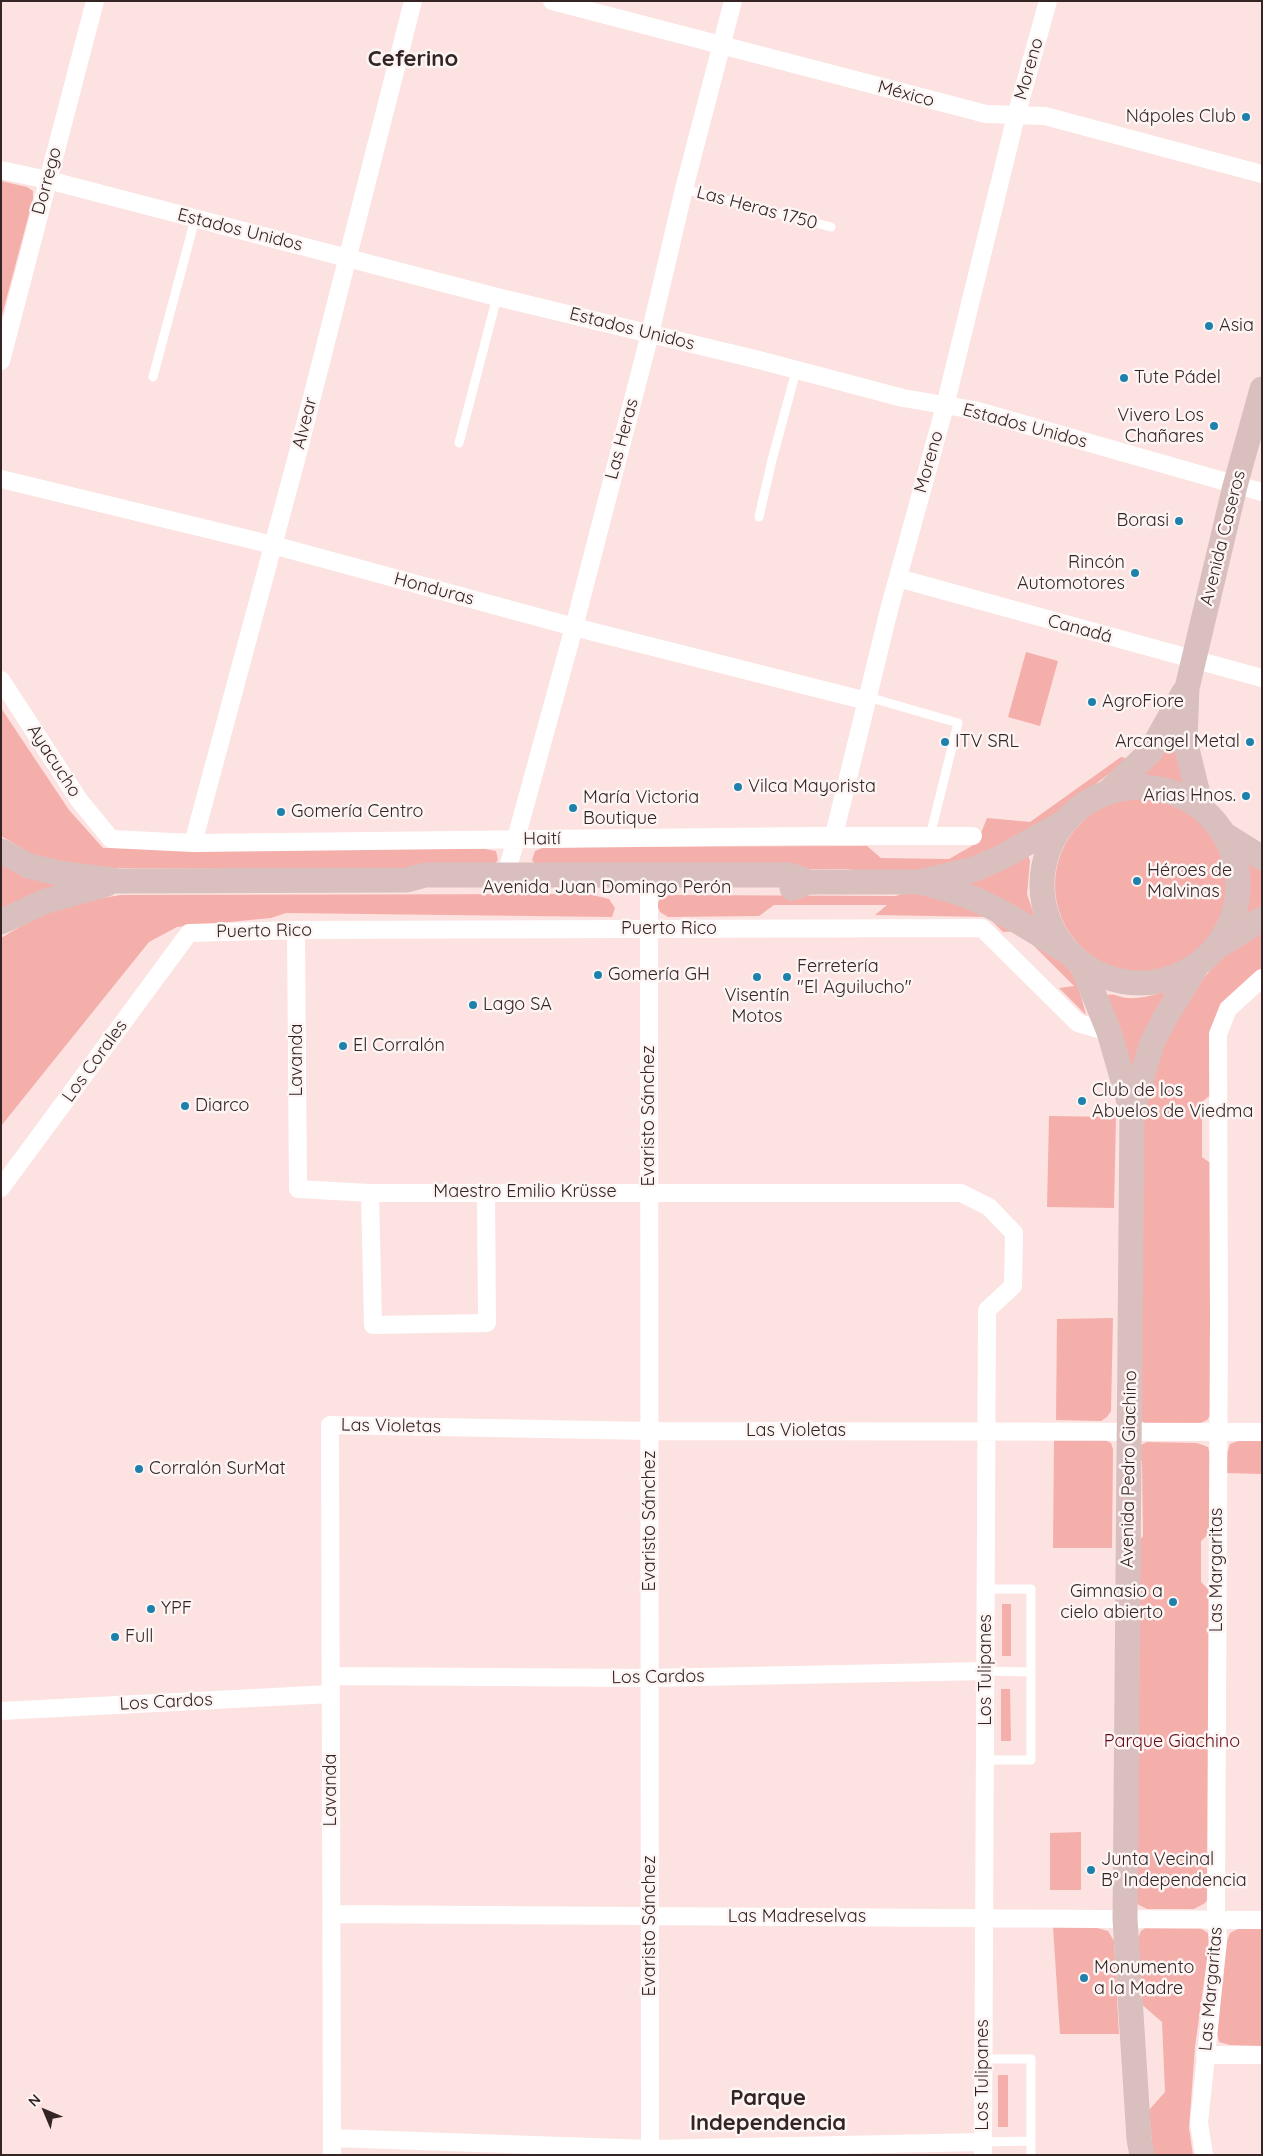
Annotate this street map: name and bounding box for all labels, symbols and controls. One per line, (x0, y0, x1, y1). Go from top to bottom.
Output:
street label: Moreno (1010, 35, 1048, 103)
district label: Ceferino (368, 46, 458, 72)
street label: México (875, 76, 937, 112)
place label: Nápoles Club (1126, 106, 1236, 128)
marker: Nápoles Club (1240, 111, 1252, 123)
street label: Dorrego (28, 145, 66, 217)
street label: Las Heras 1750 (694, 181, 820, 235)
street label: Estados Unidos (175, 204, 305, 256)
street label: Estados Unidos (567, 303, 697, 355)
place label: Asia (1219, 315, 1254, 337)
marker: Asia (1203, 320, 1215, 332)
place label: Tute Pádel (1134, 367, 1221, 389)
marker: Tute Pádel (1118, 372, 1130, 384)
street label: Alvear (288, 395, 322, 451)
street label: Las Heras (601, 396, 643, 482)
street label: Estados Unidos (960, 399, 1090, 453)
place label: Vivero Los Chañares (1117, 405, 1204, 448)
marker: Vivero Los Chañares (1208, 420, 1220, 432)
street label: Moreno (910, 428, 948, 496)
street label: Avenida Caseros (1196, 468, 1250, 608)
place label: Borasi (1117, 510, 1169, 532)
marker: Borasi (1173, 515, 1185, 527)
place label: Rincón Automotores (1017, 552, 1125, 594)
marker: Rincón Automotores (1129, 567, 1141, 579)
street label: Honduras (392, 568, 476, 610)
street label: Canadá (1045, 610, 1115, 648)
place label: AgroFiore (1102, 691, 1184, 713)
marker: AgroFiore (1086, 696, 1098, 708)
street label: Ayacucho (23, 721, 85, 801)
place label: ITV SRL (955, 731, 1019, 753)
place label: Arcangel Metal (1115, 731, 1240, 753)
marker: ITV SRL (939, 736, 951, 748)
marker: Arcangel Metal (1244, 736, 1256, 748)
place label: Vilca Mayorista (748, 776, 876, 798)
marker: Vilca Mayorista (732, 781, 744, 793)
place label: Arias Hnos. (1143, 785, 1236, 807)
place label: María Victoria Boutique (583, 787, 699, 830)
marker: Arias Hnos. (1240, 790, 1252, 802)
place label: Gomería Centro (291, 801, 423, 823)
marker: María Victoria Boutique (567, 802, 579, 814)
marker: Gomería Centro (275, 806, 287, 818)
street label: Haití (523, 828, 561, 850)
place label: Héroes de Malvinas (1147, 860, 1232, 902)
marker: Héroes de Malvinas (1131, 875, 1143, 887)
street label: Avenida Juan Domingo Perón (483, 877, 731, 899)
street label: Puerto Rico (621, 918, 717, 940)
street label: Puerto Rico (216, 919, 312, 943)
place label: Ferretería "El Aguilucho" (797, 956, 912, 999)
place label: Gomería GH (608, 964, 710, 986)
marker: Gomería GH (592, 969, 604, 981)
marker: Visentín Motos (751, 971, 763, 983)
marker: Ferretería "El Aguilucho" (781, 971, 793, 983)
place label: Visentín Motos (724, 985, 790, 1028)
place label: Lago SA (483, 994, 552, 1016)
marker: Lago SA (467, 999, 479, 1011)
street label: Los Corales (58, 1016, 132, 1106)
street label: Lavanda (286, 1024, 308, 1096)
place label: El Corralón (353, 1035, 445, 1057)
marker: El Corralón (337, 1040, 349, 1052)
street label: Evaristo Sánchez (638, 1045, 660, 1187)
place label: Club de los Abuelos de Viedma (1092, 1080, 1253, 1122)
place label: Diarco (195, 1095, 249, 1117)
marker: Club de los Abuelos de Viedma (1076, 1095, 1088, 1107)
marker: Diarco (179, 1100, 191, 1112)
street label: Maestro Emilio Krüsse (433, 1181, 617, 1203)
street label: Avenida Pedro Giachino (1116, 1370, 1142, 1568)
street label: Las Violetas (341, 1414, 441, 1438)
street label: Las Violetas (746, 1420, 846, 1442)
street label: Evaristo Sánchez (639, 1450, 661, 1592)
place label: Corralón SurMat (149, 1458, 286, 1480)
marker: Corralón SurMat (133, 1463, 145, 1475)
street label: Las Margaritas (1206, 1508, 1228, 1632)
place label: Gimnasio a cielo abierto (1060, 1581, 1163, 1624)
marker: Gimnasio a cielo abierto (1167, 1596, 1179, 1608)
place label: YPF (161, 1598, 192, 1620)
marker: YPF (145, 1603, 157, 1615)
street label: Los Tulipanes (975, 1614, 997, 1726)
place label: Full (125, 1626, 153, 1648)
marker: Full (109, 1631, 121, 1643)
street label: Los Cardos (611, 1665, 705, 1689)
street label: Los Cardos (119, 1689, 213, 1715)
park label: Parque Giachino (1104, 1731, 1240, 1753)
street label: Lavanda (320, 1754, 342, 1826)
place label: Junta Vecinal B° Independencia (1101, 1849, 1247, 1892)
street label: Evaristo Sánchez (639, 1855, 661, 1997)
marker: Junta Vecinal B° Independencia (1085, 1864, 1097, 1876)
street label: Las Madreselvas (728, 1906, 866, 1928)
street label: Las Margaritas (1195, 1926, 1227, 2052)
place label: Monumento a la Madre (1094, 1957, 1194, 2000)
marker: Monumento a la Madre (1078, 1972, 1090, 1984)
street label: Los Tulipanes (972, 2019, 994, 2131)
district label: Parque Independencia (690, 2085, 846, 2136)
north arrow (20, 2086, 70, 2136)
text: N (24, 2090, 44, 2110)

